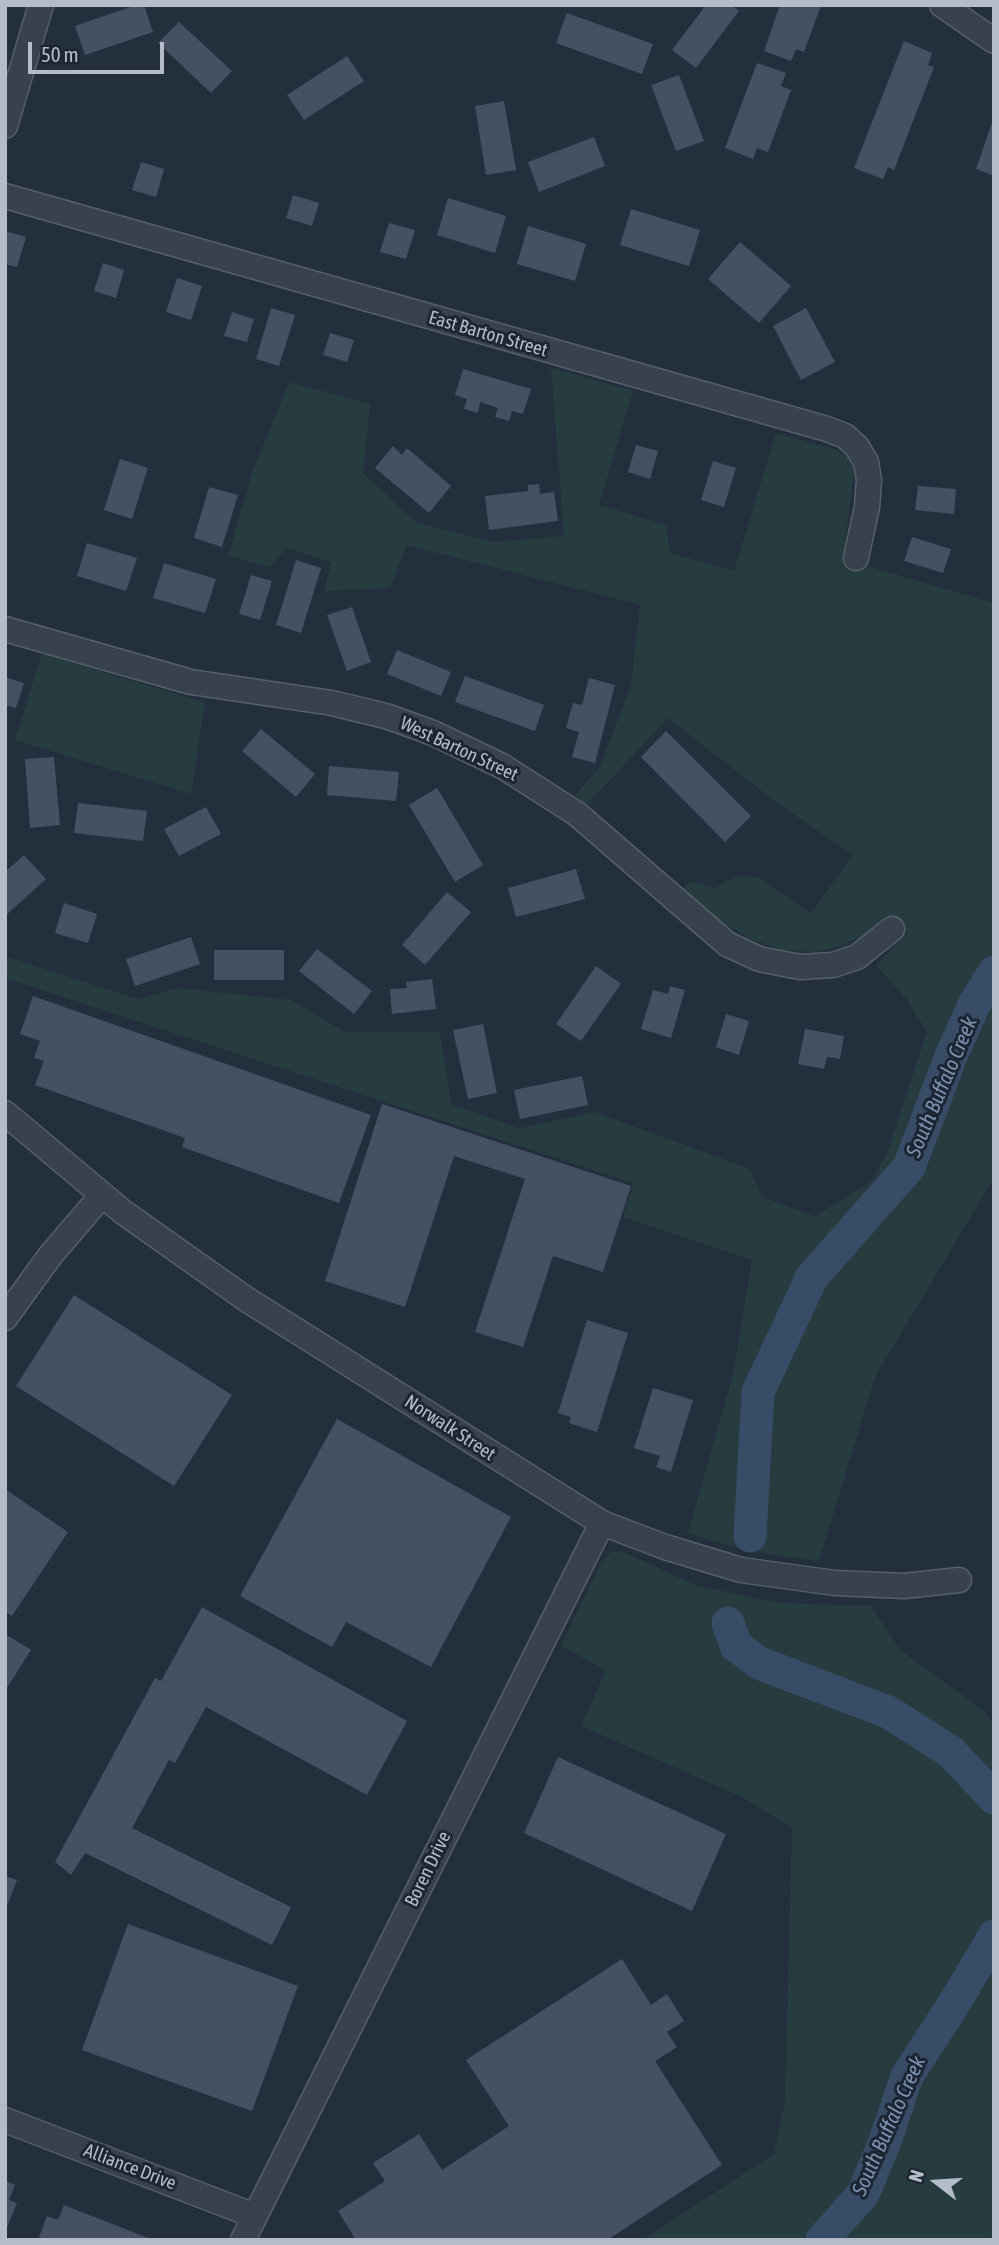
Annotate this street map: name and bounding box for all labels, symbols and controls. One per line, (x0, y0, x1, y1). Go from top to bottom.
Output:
scale bar (32, 28, 168, 72)
text: 50 m (41, 42, 79, 66)
street label: East Barton Street (426, 306, 550, 362)
street label: West Barton Street (396, 712, 522, 786)
water label: South Buffalo Creek (901, 1013, 983, 1161)
street label: Norwalk Street (400, 1390, 500, 1466)
street label: Boren Drive (400, 1828, 456, 1910)
water label: South Buffalo Creek (847, 2052, 931, 2200)
street label: Alliance Drive (81, 2139, 179, 2195)
north arrow (901, 2147, 971, 2217)
text: N (904, 2167, 928, 2184)

